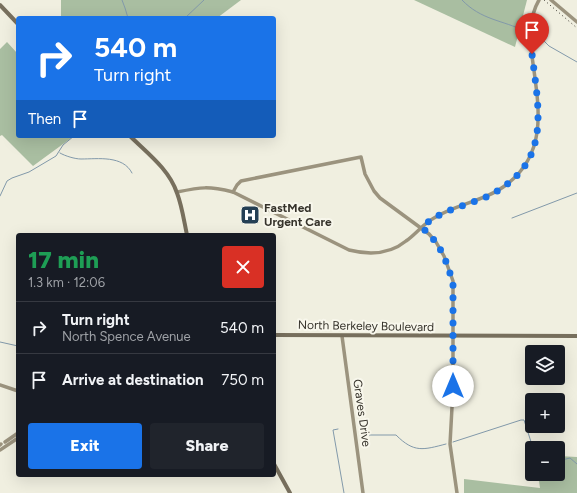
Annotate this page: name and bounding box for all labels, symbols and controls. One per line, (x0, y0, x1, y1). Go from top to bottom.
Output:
pin (515, 13, 549, 54)
icon: arrive (521, 19, 543, 41)
text: 540 m (94, 30, 177, 64)
icon: right (28, 32, 80, 84)
text: Turn right (94, 64, 171, 86)
icon: arrive (69, 108, 91, 130)
text: Then (28, 110, 61, 128)
place label: FastMed Urgent Care (264, 201, 332, 229)
hospital icon: FastMed Urgent Care (239, 204, 261, 226)
text: 17 min (28, 245, 99, 274)
button: close (222, 246, 264, 288)
text: 1.3 km · 12:06 (28, 275, 105, 290)
text: Turn right (62, 311, 130, 329)
icon: right (28, 317, 50, 339)
street label: North Berkeley Boulevard (298, 318, 434, 334)
text: 540 m (220, 319, 264, 337)
text: North Spence Avenue (62, 329, 191, 344)
map controls (525, 345, 565, 481)
button: layers (525, 345, 565, 385)
position arrow (432, 365, 474, 407)
icon: arrive (28, 369, 50, 391)
text: Arrive at destination (62, 371, 203, 389)
text: 750 m (221, 371, 264, 389)
street label: Graves Drive (350, 378, 374, 448)
button: + (525, 393, 565, 433)
button: Exit (28, 423, 142, 469)
button: Share (150, 423, 264, 469)
button: − (525, 441, 565, 481)

